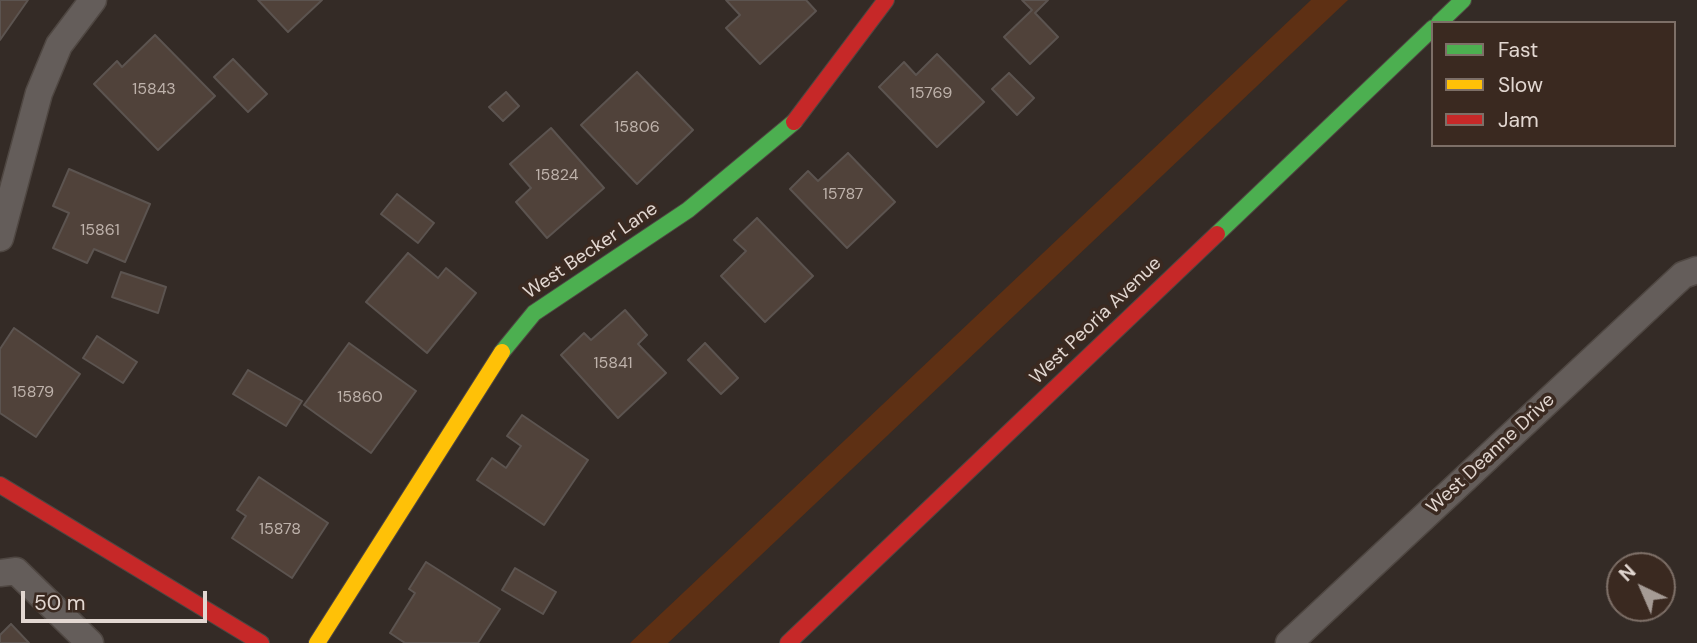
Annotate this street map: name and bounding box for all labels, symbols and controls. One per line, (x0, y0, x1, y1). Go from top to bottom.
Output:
legend (1431, 21, 1676, 147)
text: Fast (1498, 36, 1538, 64)
text: Slow (1498, 71, 1543, 99)
house number: 15843 (132, 80, 176, 100)
house number: 15769 (910, 84, 952, 104)
text: Jam (1498, 106, 1539, 134)
house number: 15806 (614, 118, 660, 138)
house number: 15824 (536, 166, 578, 186)
house number: 15787 (823, 185, 863, 205)
street label: West Becker Lane (520, 198, 662, 304)
house number: 15861 (80, 221, 120, 241)
street label: West Peoria Avenue (1026, 252, 1166, 390)
house number: 15841 (593, 354, 633, 374)
house number: 15879 (12, 383, 54, 403)
house number: 15860 (337, 388, 383, 408)
street label: West Deanne Drive (1422, 389, 1560, 519)
house number: 15878 (259, 520, 301, 540)
north arrow (1606, 552, 1676, 622)
text: N (1614, 559, 1641, 587)
scale bar (24, 576, 210, 620)
text: 50 m (34, 589, 85, 617)

